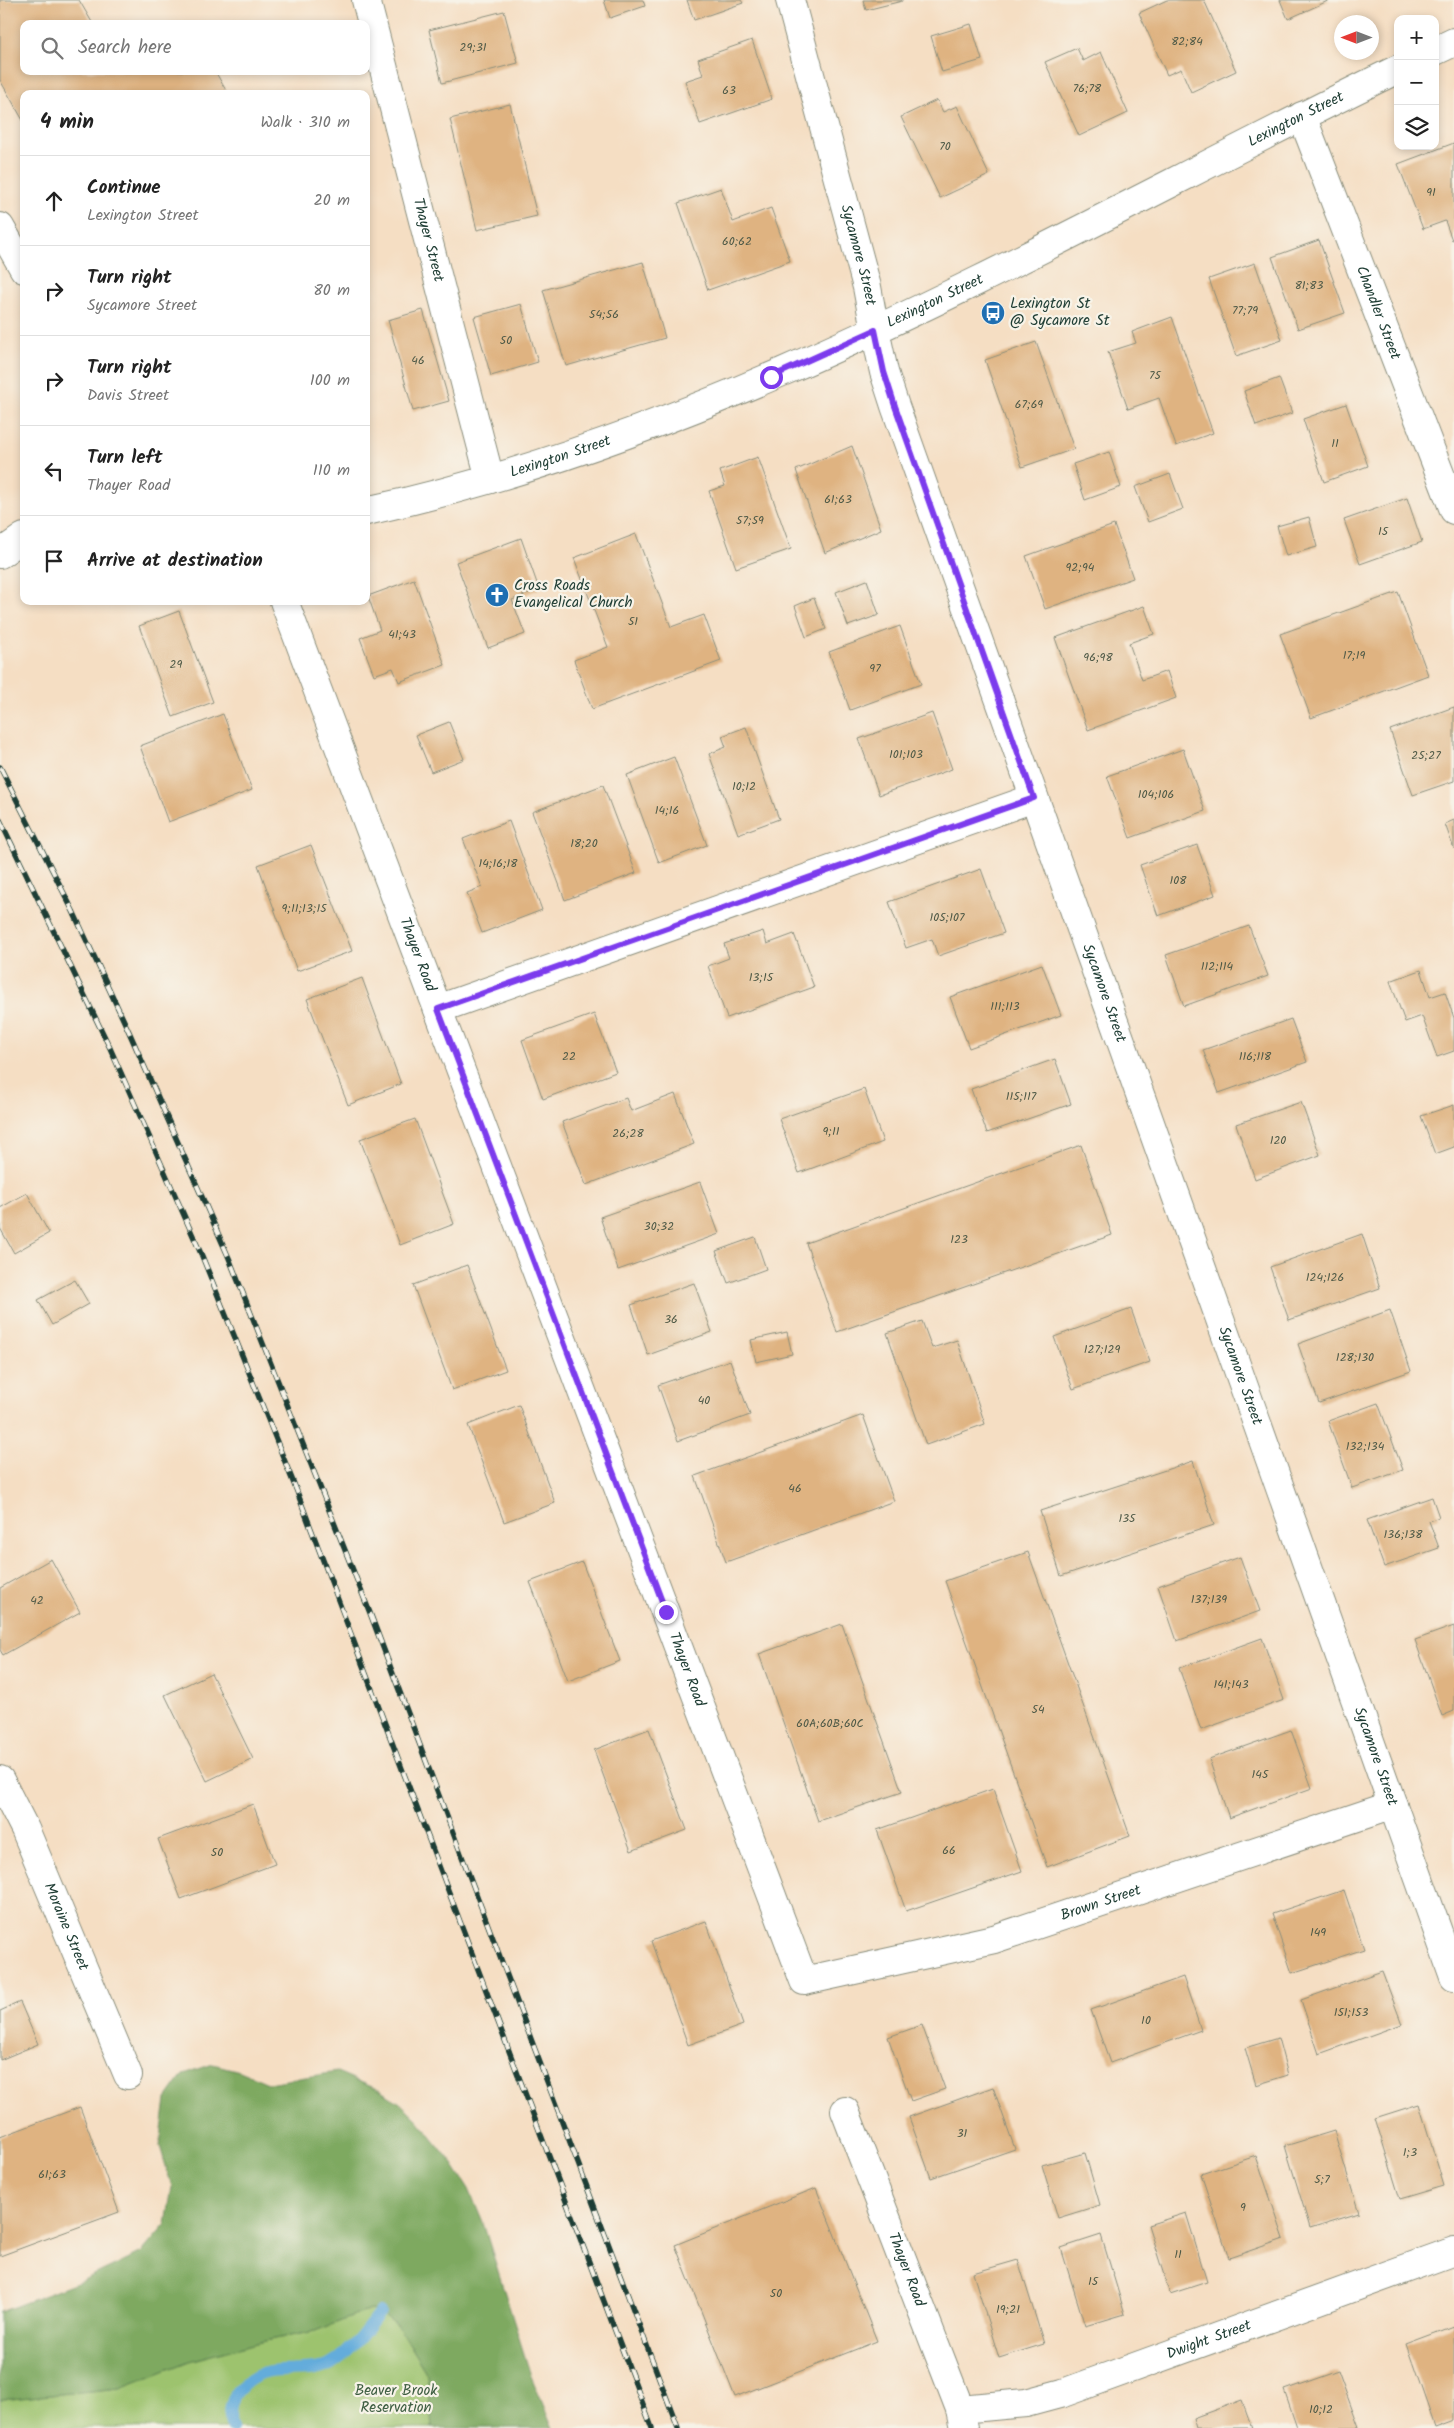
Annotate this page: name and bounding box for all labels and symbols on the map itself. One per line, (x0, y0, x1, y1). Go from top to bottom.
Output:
north arrow (1334, 15, 1379, 60)
house number: 82;84 (1171, 32, 1203, 51)
house number: 29;31 (459, 38, 487, 57)
house number: 76;78 (1073, 79, 1102, 98)
house number: 63 (722, 81, 736, 100)
street label: Lexington Street (1244, 85, 1348, 154)
house number: 70 (939, 137, 951, 156)
house number: 91 (1426, 183, 1436, 202)
street label: Thayer Street (406, 195, 451, 285)
street label: Sycamore Street (833, 202, 882, 308)
house number: 60;62 (722, 232, 752, 251)
street label: Chandler Street (1349, 262, 1407, 364)
street label: Lexington Street (883, 268, 988, 335)
house number: 81;83 (1295, 276, 1324, 295)
place label: Lexington St @ Sycamore St (1010, 292, 1110, 333)
bus stop icon: Lexington St @ Sycamore St (980, 300, 1006, 326)
house number: 77;79 (1232, 301, 1258, 320)
house number: 54;56 (589, 305, 619, 324)
house number: 50 (500, 331, 512, 350)
house number: 46 (411, 351, 425, 370)
route start (760, 366, 783, 389)
house number: 75 (1149, 366, 1163, 385)
house number: 67;69 (1015, 395, 1043, 414)
street label: Lexington Street (507, 429, 614, 485)
house number: 11 (1331, 434, 1339, 453)
house number: 61;63 (824, 490, 852, 509)
house number: 57;59 (736, 511, 764, 530)
house number: 15 (1378, 522, 1390, 541)
house number: 92;94 (1066, 558, 1095, 577)
place label: Cross Roads Evangelical Church (514, 574, 633, 615)
church icon: Cross Roads Evangelical Church (484, 582, 510, 608)
house number: 51 (628, 612, 638, 631)
house number: 41;43 (388, 625, 416, 644)
house number: 17;19 (1343, 646, 1365, 665)
house number: 96;98 (1083, 648, 1113, 667)
house number: 29 (170, 655, 183, 674)
house number: 97 (869, 659, 881, 678)
house number: 101;103 (889, 745, 923, 764)
house number: 25;27 (1411, 746, 1441, 765)
house number: 10;12 (732, 777, 756, 796)
house number: 104;106 (1138, 785, 1174, 804)
house number: 14;16 (655, 801, 679, 820)
house number: 18;20 (570, 834, 598, 853)
house number: 14;16;18 (478, 854, 518, 873)
house number: 108 (1170, 871, 1187, 890)
house number: 9;11;13;15 (281, 899, 328, 918)
house number: 105;107 (929, 908, 965, 927)
street label: Thayer Road (392, 914, 442, 996)
street label: Sycamore Street (1075, 941, 1133, 1046)
house number: 112;114 (1201, 957, 1234, 976)
house number: 13;15 (749, 968, 775, 987)
house number: 111;113 (990, 997, 1020, 1016)
house number: 22 (562, 1047, 576, 1066)
house number: 116;118 (1239, 1047, 1272, 1066)
house number: 115;117 (1006, 1087, 1037, 1106)
house number: 9;11 (822, 1122, 840, 1141)
house number: 26;28 (612, 1124, 645, 1143)
house number: 120 (1270, 1131, 1286, 1150)
house number: 30;32 (644, 1217, 674, 1236)
house number: 123 (950, 1230, 968, 1249)
house number: 124;126 (1306, 1268, 1344, 1287)
house number: 36 (664, 1310, 678, 1329)
street label: Sycamore Street (1211, 1323, 1269, 1429)
house number: 127;129 (1084, 1340, 1120, 1359)
house number: 128;130 (1336, 1348, 1374, 1367)
house number: 40 (698, 1391, 710, 1410)
house number: 132;134 (1346, 1437, 1385, 1456)
house number: 46 (788, 1479, 802, 1498)
house number: 135 (1118, 1509, 1137, 1528)
house number: 136;138 (1384, 1525, 1423, 1544)
house number: 137;139 (1191, 1590, 1227, 1609)
house number: 42 (30, 1591, 44, 1610)
route end (655, 1601, 678, 1624)
street label: Thayer Road (662, 1629, 712, 1711)
house number: 141;143 (1213, 1675, 1249, 1694)
house number: 54 (1031, 1700, 1045, 1719)
street label: Sycamore Street (1347, 1704, 1404, 1809)
house number: 60A;60B;60C (796, 1714, 864, 1733)
house number: 145 (1252, 1765, 1270, 1784)
house number: 66 (942, 1841, 956, 1860)
house number: 50 (211, 1843, 223, 1862)
street label: Brown Street (1057, 1878, 1144, 1928)
street label: Moraine Street (37, 1879, 95, 1975)
house number: 149 (1310, 1923, 1326, 1942)
house number: 151;153 (1334, 2003, 1369, 2022)
house number: 10 (1141, 2011, 1151, 2030)
house number: 31 (957, 2124, 968, 2143)
house number: 1;3 (1403, 2143, 1417, 2162)
house number: 61;63 (38, 2165, 66, 2184)
house number: 5;7 (1314, 2170, 1330, 2189)
house number: 9 (1240, 2198, 1246, 2217)
street label: Thayer Road (881, 2229, 932, 2311)
house number: 11 (1174, 2245, 1182, 2264)
house number: 15 (1088, 2272, 1100, 2291)
house number: 50 (770, 2284, 782, 2303)
house number: 19;21 (996, 2300, 1020, 2319)
street label: Dwight Street (1163, 2314, 1255, 2366)
park label: Beaver Brook Reservation (355, 2379, 438, 2420)
house number: 10;12 (1309, 2400, 1333, 2419)

